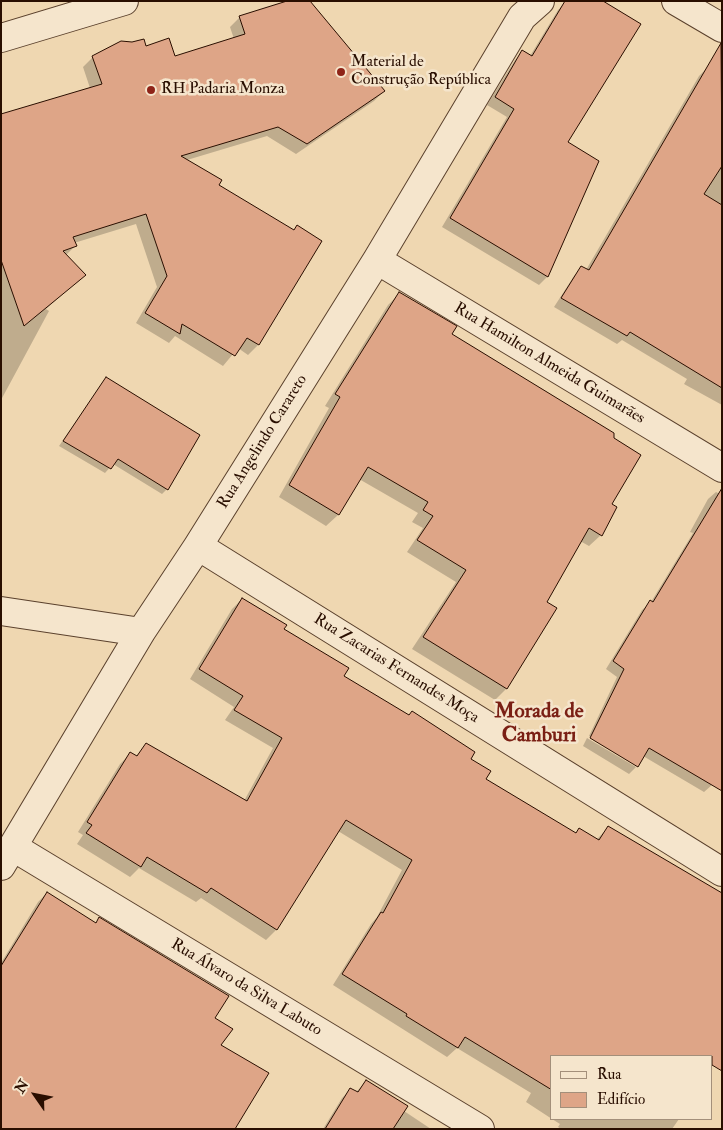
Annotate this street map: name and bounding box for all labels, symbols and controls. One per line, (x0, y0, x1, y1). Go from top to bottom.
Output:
place label: Material de Construção República (351, 53, 491, 91)
marker: Material de Construção República (335, 66, 347, 78)
place label: RH Padaria Monza (161, 80, 285, 100)
marker: RH Padaria Monza (145, 84, 157, 96)
street label: Rua Hamilton Almeida Guimarães (450, 299, 648, 429)
street label: Rua Angelindo Carareto (214, 372, 312, 512)
street label: Rua Zacarias Fernandes Moça (310, 610, 482, 728)
district label: Morada de Camburi (495, 699, 583, 749)
street label: Rua Álvaro da Silva Labuto (167, 935, 325, 1041)
legend (550, 1055, 713, 1120)
text: Rua (597, 1065, 622, 1084)
north arrow (10, 1070, 60, 1120)
text: N (11, 1077, 33, 1096)
text: Edifício (597, 1090, 645, 1109)

